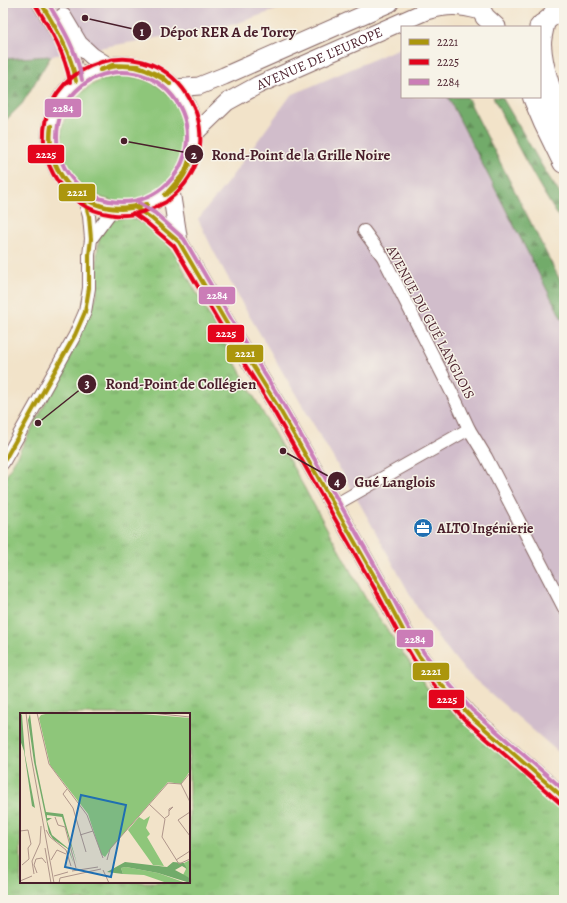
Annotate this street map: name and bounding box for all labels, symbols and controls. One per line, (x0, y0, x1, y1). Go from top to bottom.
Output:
callout: Dépot RER A de Torcy (132, 18, 304, 45)
text: Dépot RER A de Torcy (160, 22, 297, 42)
street label: AVENUE DE L'EUROPE (253, 22, 386, 95)
text: 1 (140, 24, 145, 40)
legend (401, 26, 541, 98)
text: 2221 (437, 34, 458, 50)
text: 2225 (437, 54, 459, 70)
text: 2284 (437, 74, 460, 90)
line badge: 2284 (44, 98, 82, 118)
text: 2284 (52, 101, 74, 116)
callout: Rond-Point de la Grille Noire (184, 141, 399, 168)
line badge: 2225 (27, 144, 65, 164)
text: Rond-Point de la Grille Noire (211, 145, 391, 165)
text: 2225 (36, 147, 57, 162)
text: 2 (191, 147, 197, 163)
line badge: 2221 (58, 183, 96, 202)
text: 2221 (67, 185, 87, 200)
street label: AVENUE DU GUÉ LANGLOIS (381, 241, 479, 402)
line badge: 2284 (198, 286, 236, 305)
text: 2284 (206, 288, 228, 303)
line badge: 2225 (207, 324, 245, 343)
text: 2225 (216, 326, 237, 341)
line badge: 2221 (226, 344, 264, 363)
text: 2221 (235, 346, 255, 361)
callout: Rond-Point de Collégien (77, 370, 264, 397)
text: Rond-Point de Collégien (106, 374, 257, 394)
text: 3 (84, 376, 90, 392)
callout: Gué Langlois (327, 468, 443, 495)
text: Gué Langlois (355, 472, 435, 492)
text: 4 (334, 474, 340, 490)
office icon: ALTO Ingénierie (412, 517, 434, 539)
place label: ALTO Ingénierie (436, 519, 534, 538)
line badge: 2284 (396, 629, 434, 648)
text: 2284 (404, 632, 426, 647)
line badge: 2221 (412, 662, 450, 681)
text: 2221 (421, 664, 441, 679)
line badge: 2225 (428, 689, 465, 709)
text: 2225 (437, 692, 458, 707)
inset map (20, 713, 190, 883)

